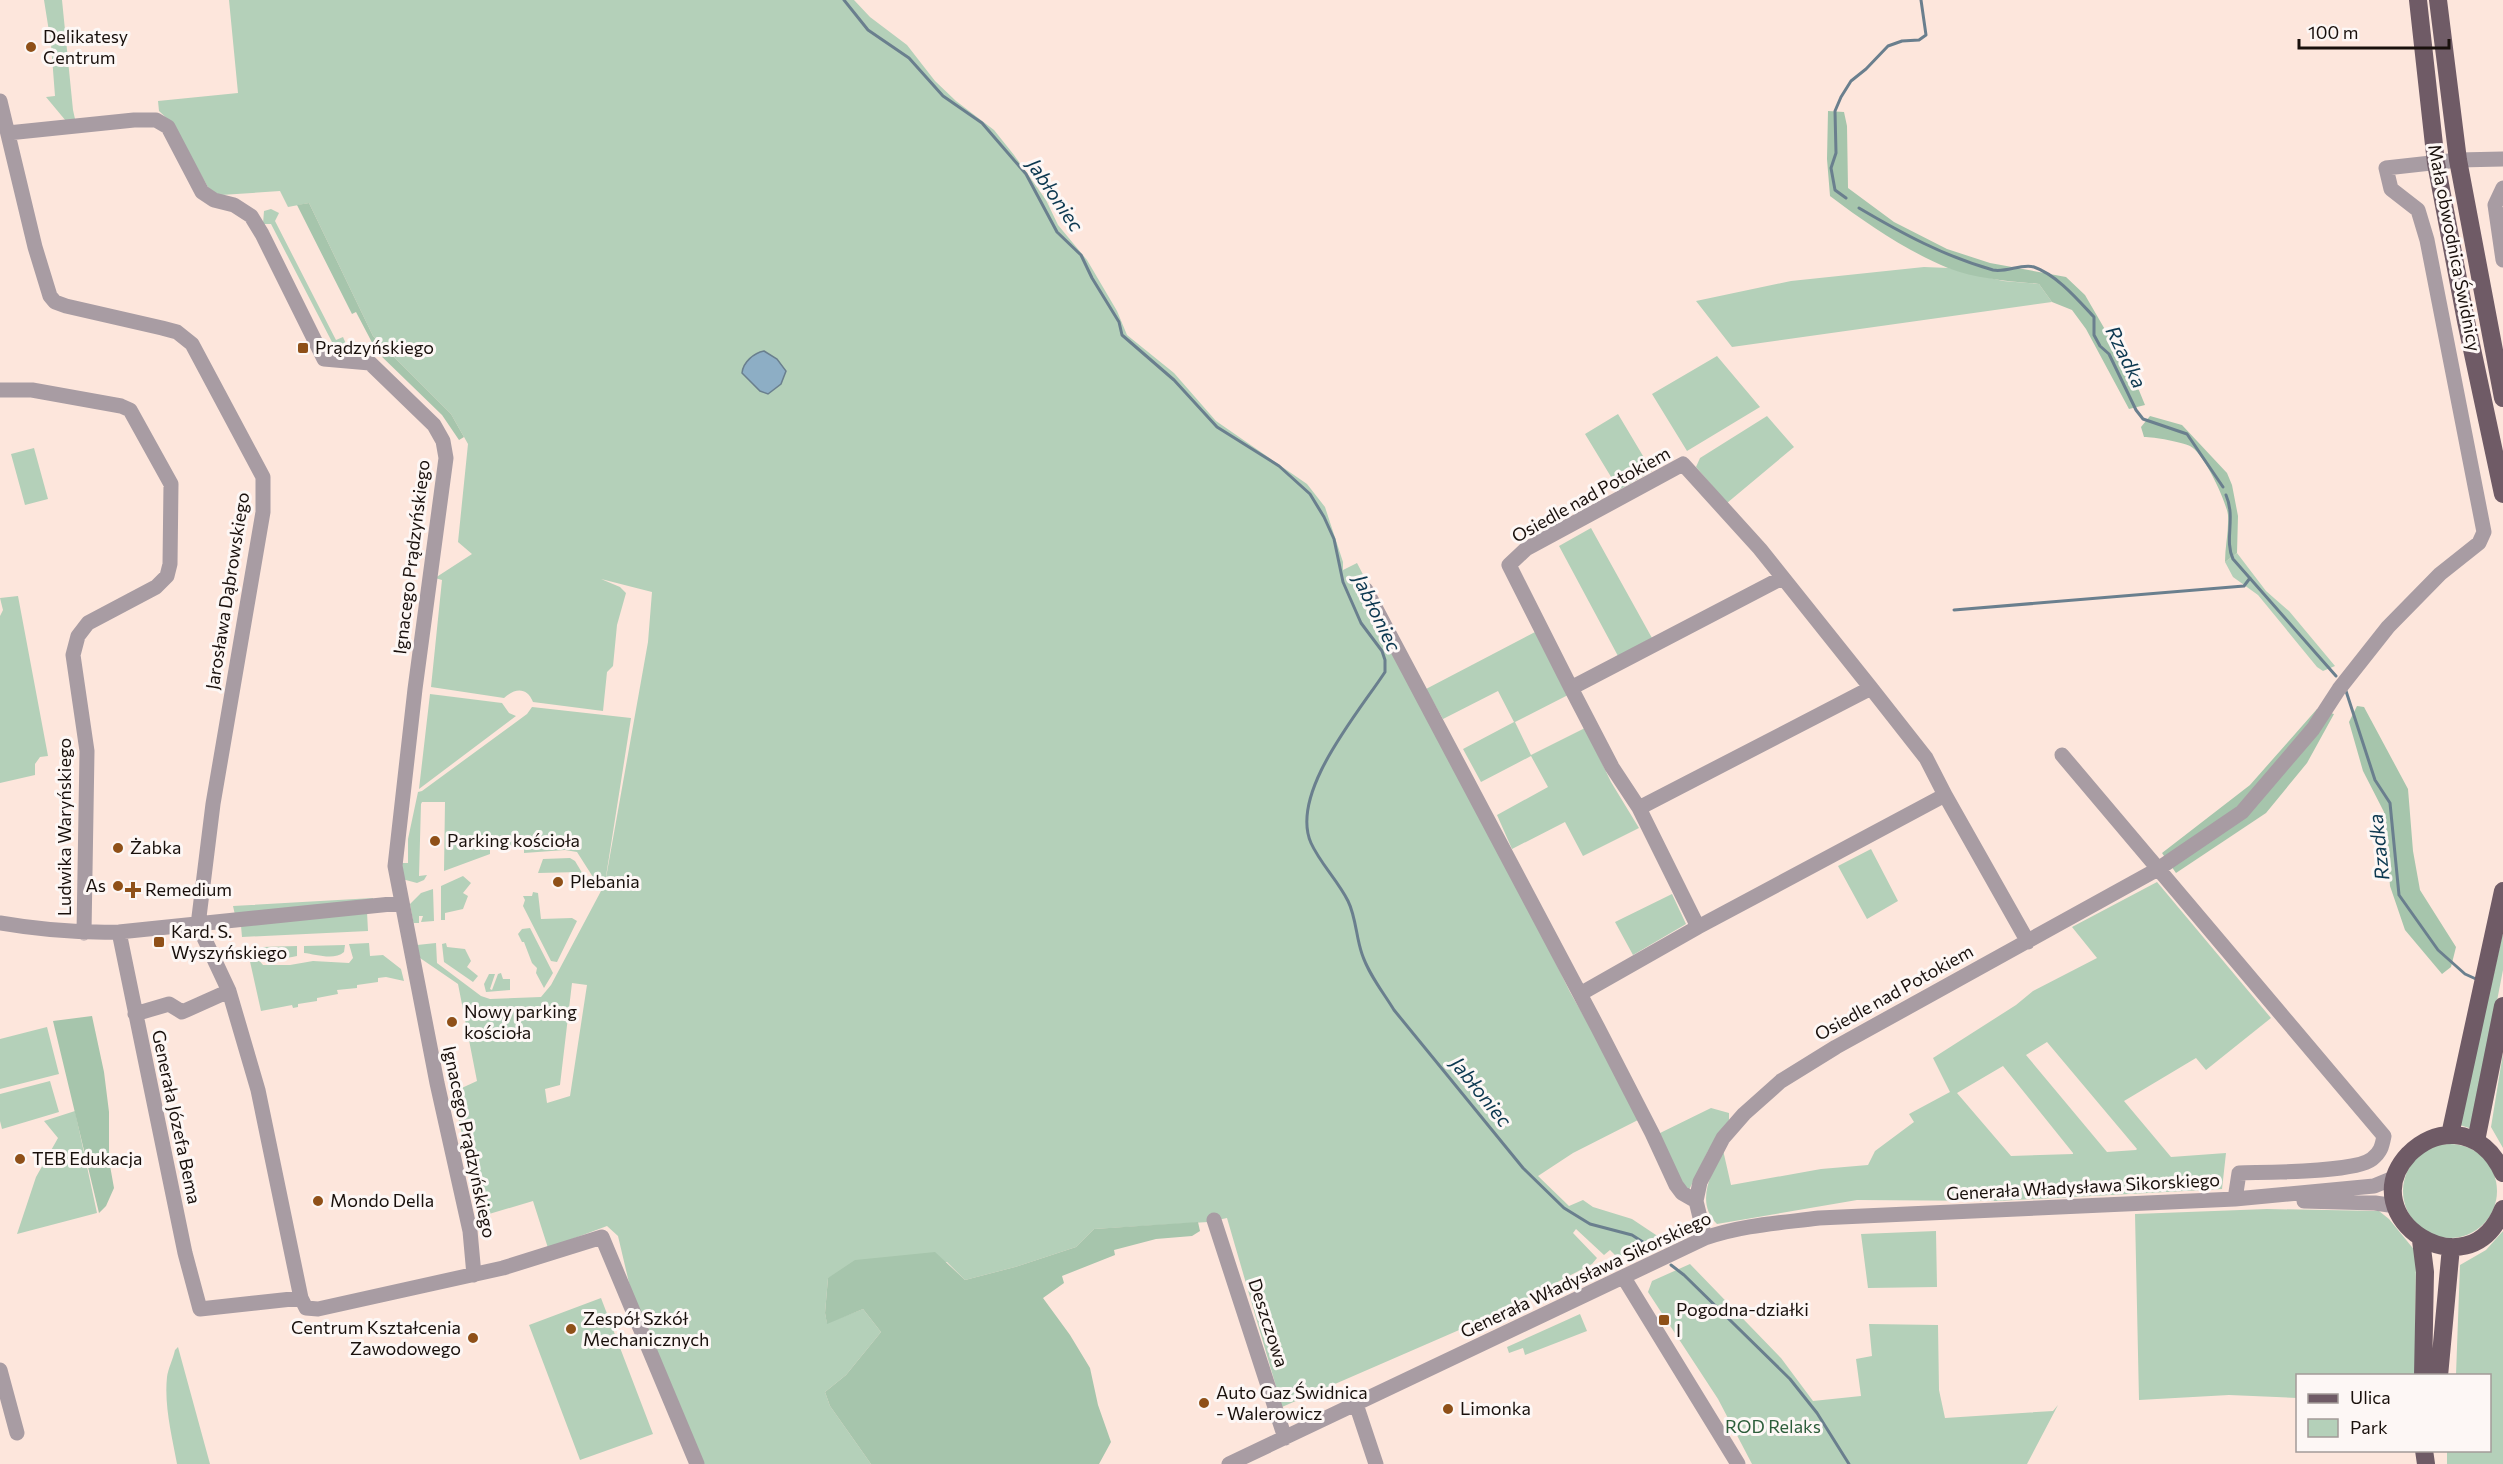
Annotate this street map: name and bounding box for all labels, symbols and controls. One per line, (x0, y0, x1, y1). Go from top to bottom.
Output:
scale bar (2299, 12, 2449, 50)
text: 100 m (2308, 21, 2358, 43)
place label: Delikatesy Centrum (43, 25, 128, 68)
marker: Delikatesy Centrum (24, 40, 38, 54)
street label: Mała obwodnica Świdnicy (2424, 142, 2486, 353)
water label: Jabłoniec (1022, 152, 1089, 236)
water label: Rzadka (2102, 321, 2152, 392)
place label: Prądzyńskiego (315, 336, 434, 358)
marker: Prądzyńskiego (296, 341, 310, 355)
street label: Osiedle nad Potokiem (1507, 441, 1674, 547)
street label: Ignacego Prądzyńskiego (388, 458, 434, 655)
street label: Jarosława Dąbrowskiego (201, 491, 253, 691)
water label: Jabłoniec (1348, 568, 1407, 655)
street label: Ludwika Waryńskiego (53, 738, 75, 916)
water label: Rzadka (2363, 813, 2393, 881)
place label: Parking kościoła (447, 829, 580, 851)
marker: Parking kościoła (428, 834, 442, 848)
place label: Żabka (130, 836, 181, 858)
marker: Żabka (111, 841, 125, 855)
place label: Plebania (570, 870, 640, 892)
place label: As (85, 874, 106, 896)
marker: Plebania (551, 875, 565, 889)
place label: Remedium (145, 878, 232, 900)
marker: As (111, 879, 125, 893)
marker: Remedium (126, 883, 140, 897)
place label: Kard. S. Wyszyńskiego (171, 920, 287, 963)
marker: Kard. S. Wyszyńskiego (152, 935, 166, 949)
street label: Osiedle nad Potokiem (1810, 939, 1977, 1045)
place label: Nowy parking kościoła (464, 1000, 577, 1043)
marker: Nowy parking kościoła (445, 1015, 459, 1029)
street label: Generała Józefa Bema (148, 1028, 206, 1206)
street label: Ignacego Prądzyńskiego (439, 1044, 501, 1240)
water label: Jabłoniec (1445, 1050, 1517, 1131)
place label: TEB Edukacja (32, 1147, 143, 1169)
marker: TEB Edukacja (13, 1152, 27, 1166)
street label: Generała Władysława Sikorskiego (1945, 1168, 2220, 1204)
place label: Mondo Della (330, 1189, 434, 1211)
marker: Mondo Della (311, 1194, 325, 1208)
street label: Generała Władysława Sikorskiego (1457, 1206, 1714, 1342)
street label: Deszczowa (1244, 1276, 1294, 1370)
place label: Pogodna-działki I (1676, 1298, 1809, 1341)
place label: Zespół Szkół Mechanicznych (583, 1307, 709, 1350)
marker: Pogodna-działki I (1657, 1313, 1671, 1327)
place label: Centrum Kształcenia Zawodowego (291, 1316, 461, 1359)
marker: Zespół Szkół Mechanicznych (564, 1322, 578, 1336)
marker: Centrum Kształcenia Zawodowego (466, 1331, 480, 1345)
legend (2296, 1374, 2491, 1452)
place label: Auto Gaz Świdnica - Walerowicz (1216, 1381, 1368, 1424)
text: Ulica (2350, 1386, 2391, 1408)
marker: Auto Gaz Świdnica - Walerowicz (1197, 1396, 1211, 1410)
place label: Limonka (1460, 1397, 1531, 1419)
marker: Limonka (1441, 1402, 1455, 1416)
park label: ROD Relaks (1725, 1415, 1821, 1437)
text: Park (2350, 1416, 2388, 1438)

